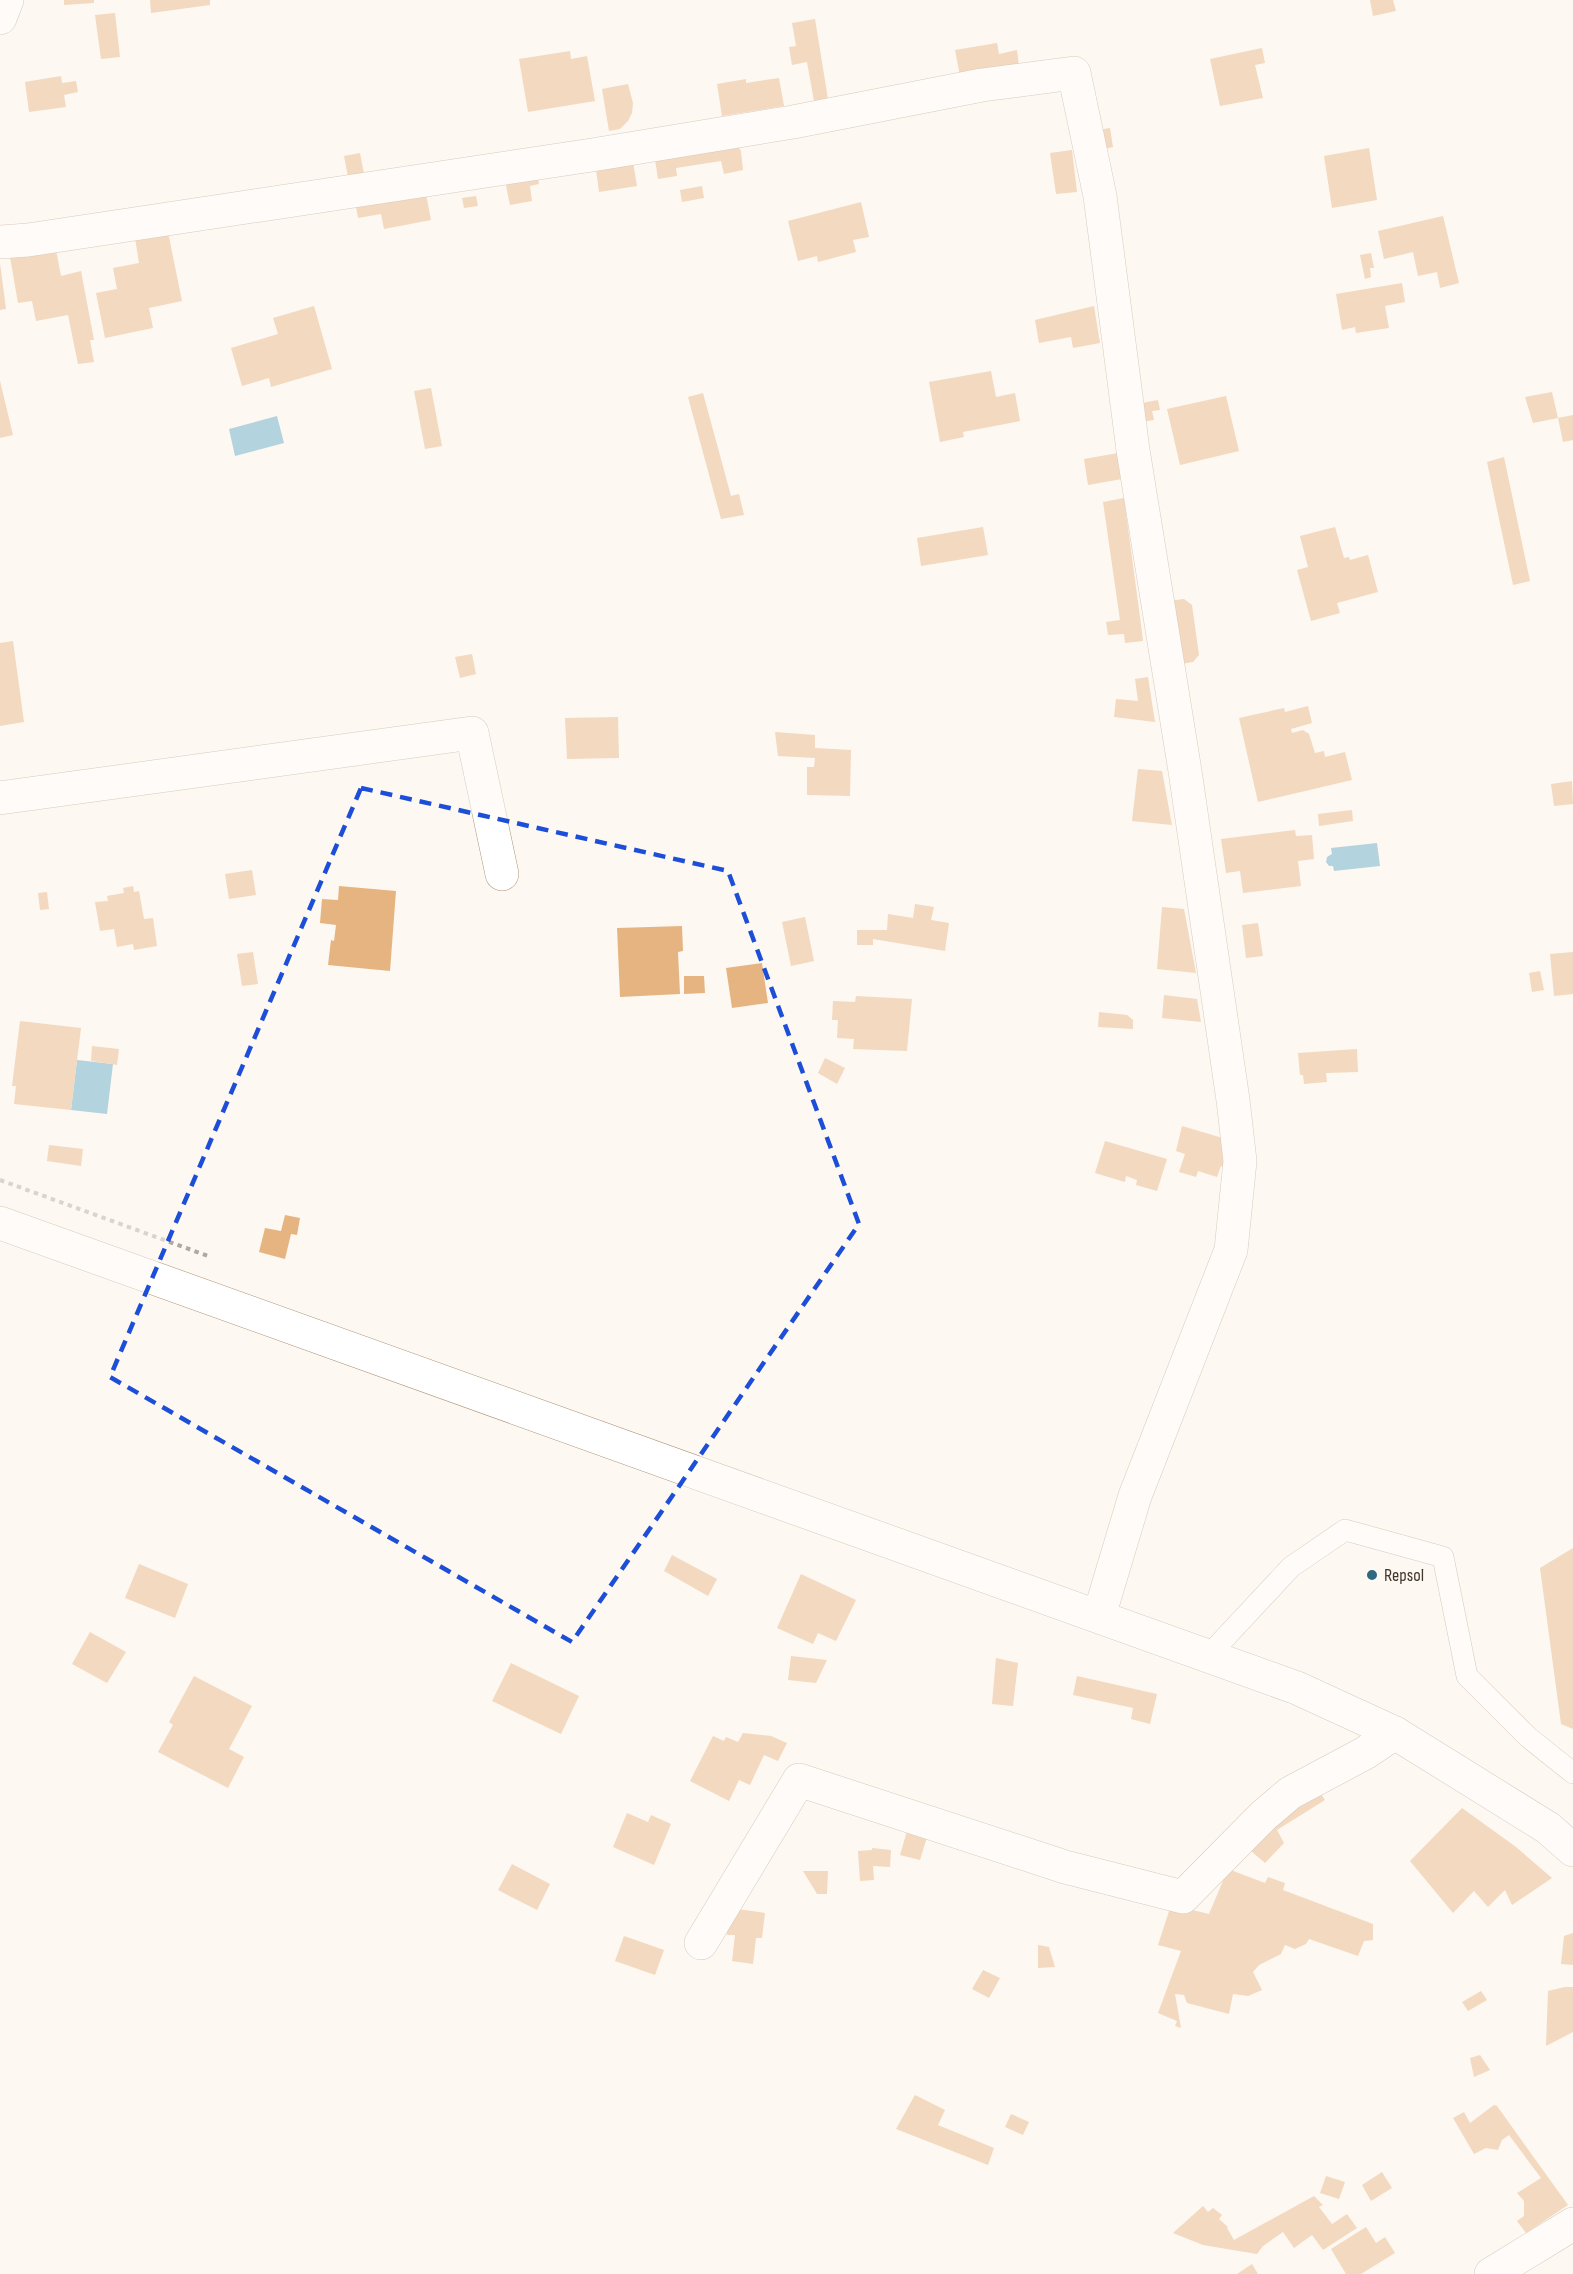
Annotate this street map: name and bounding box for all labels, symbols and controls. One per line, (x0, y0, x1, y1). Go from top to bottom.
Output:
place label: Repsol (1384, 1565, 1424, 1586)
marker: Repsol (1365, 1568, 1379, 1582)

